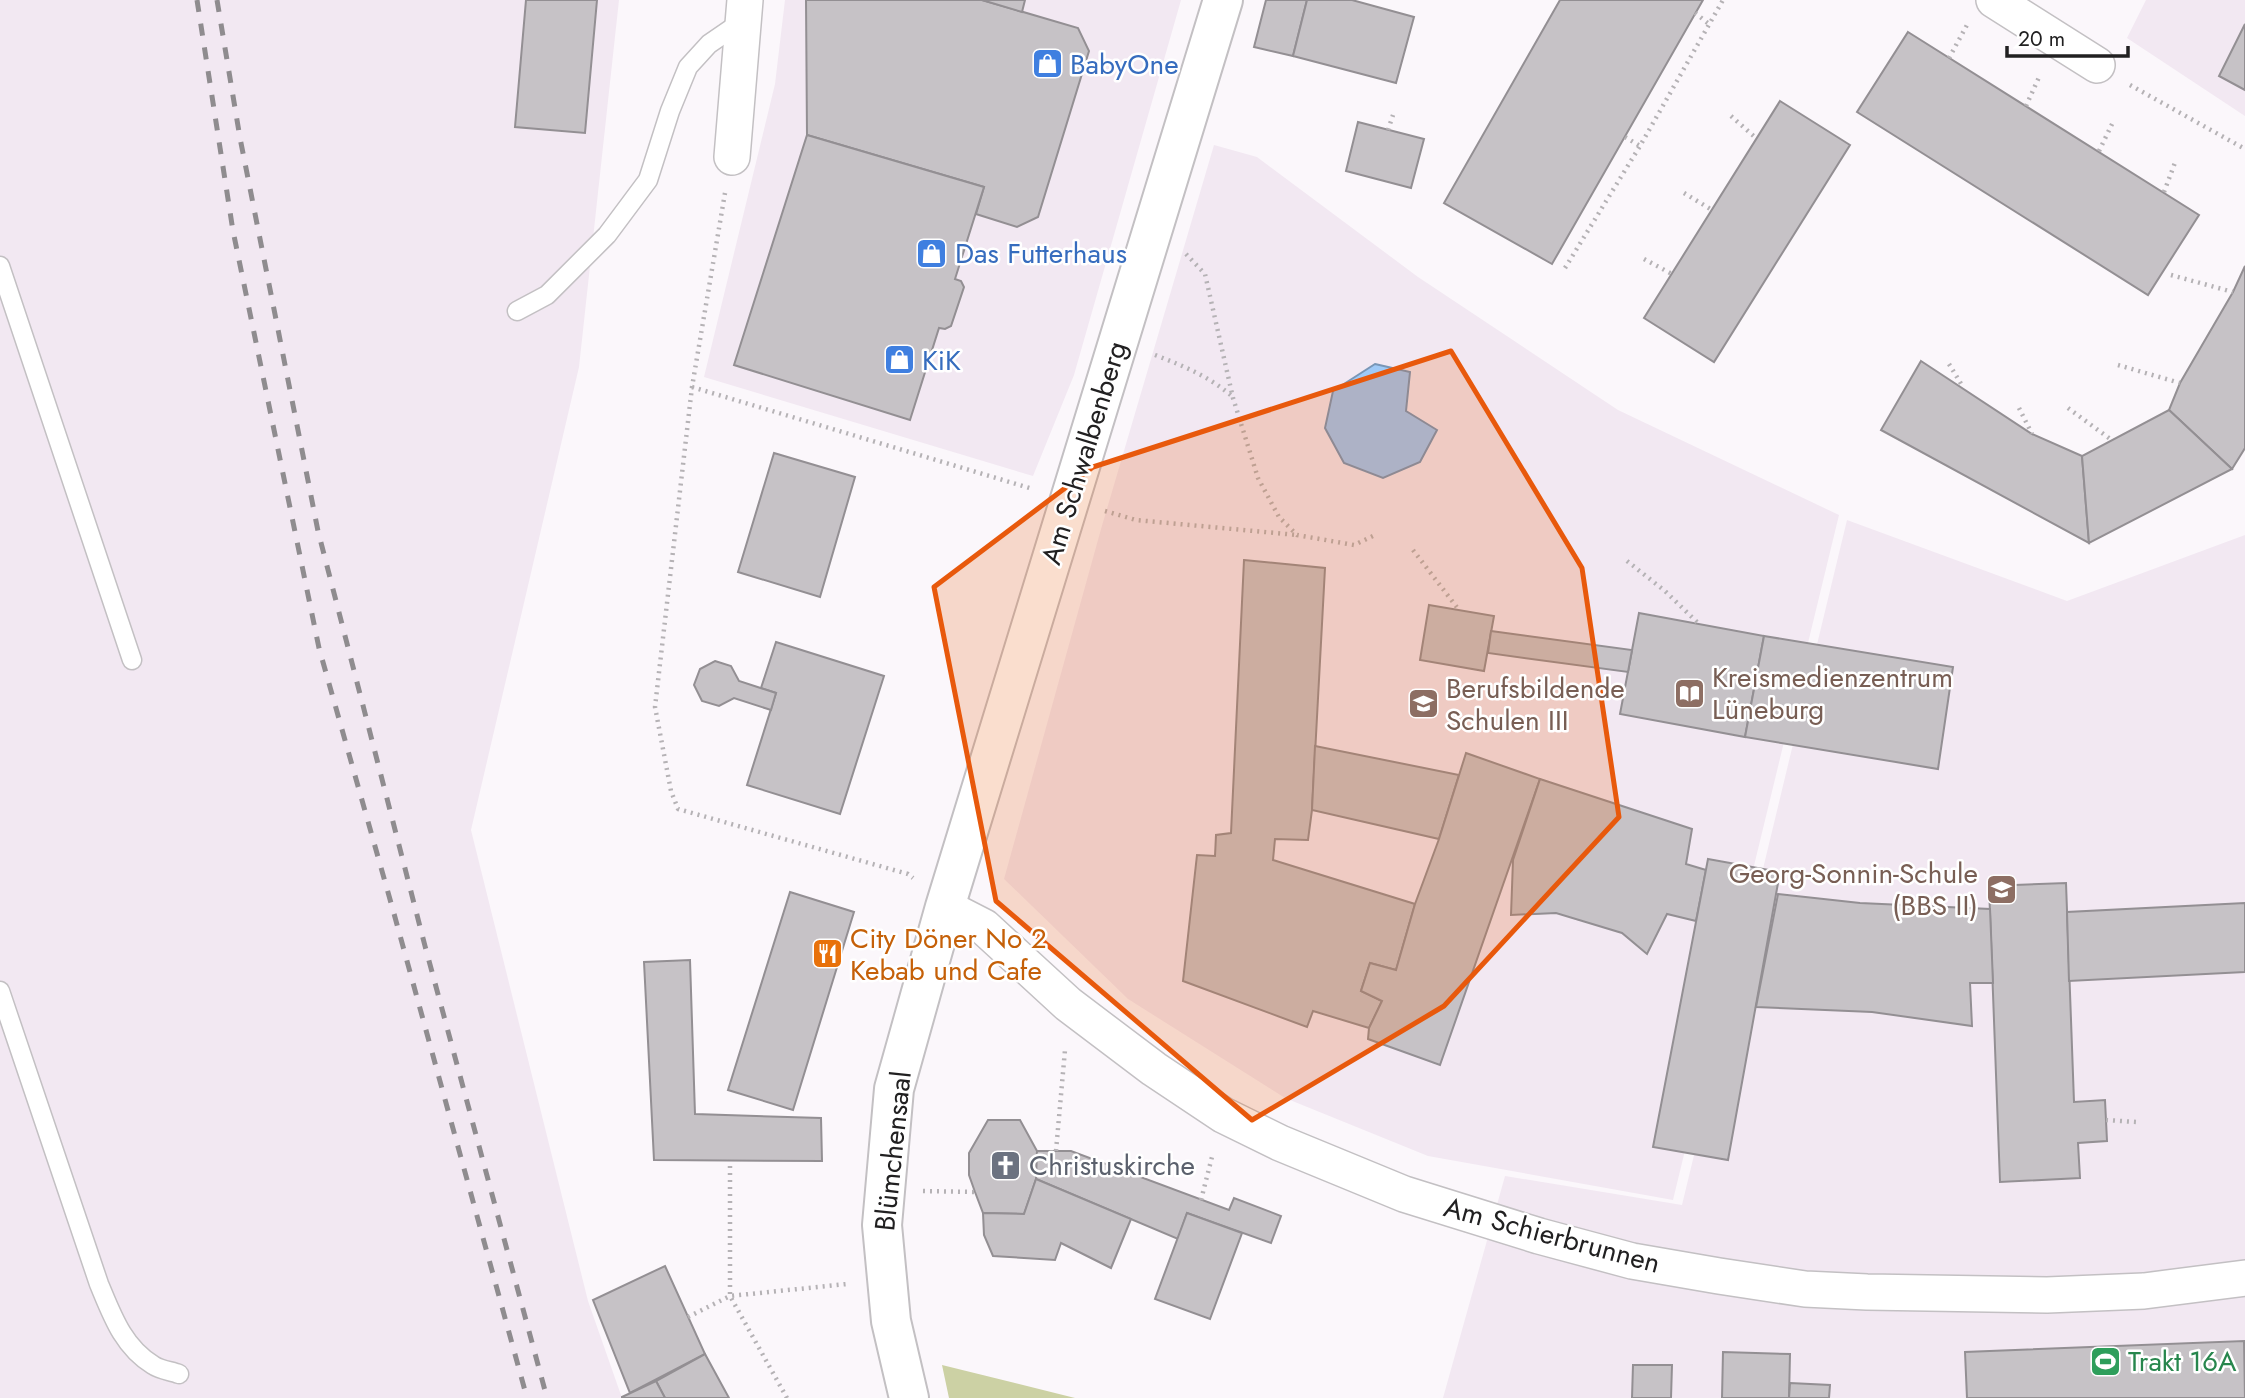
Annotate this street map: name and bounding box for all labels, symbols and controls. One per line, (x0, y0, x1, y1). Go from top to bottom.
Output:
scale bar (2007, 14, 2128, 58)
text: 20 m (2018, 24, 2065, 54)
place label: BabyOne (1070, 44, 1179, 85)
shop icon: BabyOne (1030, 47, 1064, 81)
place label: Das Futterhaus (955, 233, 1127, 274)
shop icon: Das Futterhaus (915, 236, 949, 270)
street label: Am Schwalbenberg (1031, 336, 1137, 570)
place label: KiK (922, 340, 961, 381)
shop icon: KiK (882, 343, 916, 377)
place label: Kreismedienzentrum Lüneburg (1712, 657, 1953, 730)
place label: Berufsbildende Schulen III (1446, 668, 1625, 741)
library icon: Kreismedienzentrum Lüneburg (1672, 676, 1706, 710)
school or university icon: Berufsbildende Schulen III (1406, 687, 1440, 721)
place label: Georg-Sonnin-Schule (BBS II) (1729, 853, 1978, 926)
school or university icon: Georg-Sonnin-Schule (BBS II) (1984, 872, 2018, 906)
place label: City Döner No 2 Kebab und Cafe (850, 918, 1047, 991)
restaurant icon: City Döner No 2 Kebab und Cafe (810, 937, 844, 971)
street label: Blümchensaal (864, 1069, 922, 1233)
place label: Christuskirche (1029, 1145, 1195, 1186)
church icon: Christuskirche (989, 1148, 1023, 1182)
street label: Am Schierbrunnen (1439, 1186, 1665, 1284)
place label: Trakt 16A (2128, 1341, 2237, 1382)
sports icon: Trakt 16A (2088, 1344, 2122, 1378)

